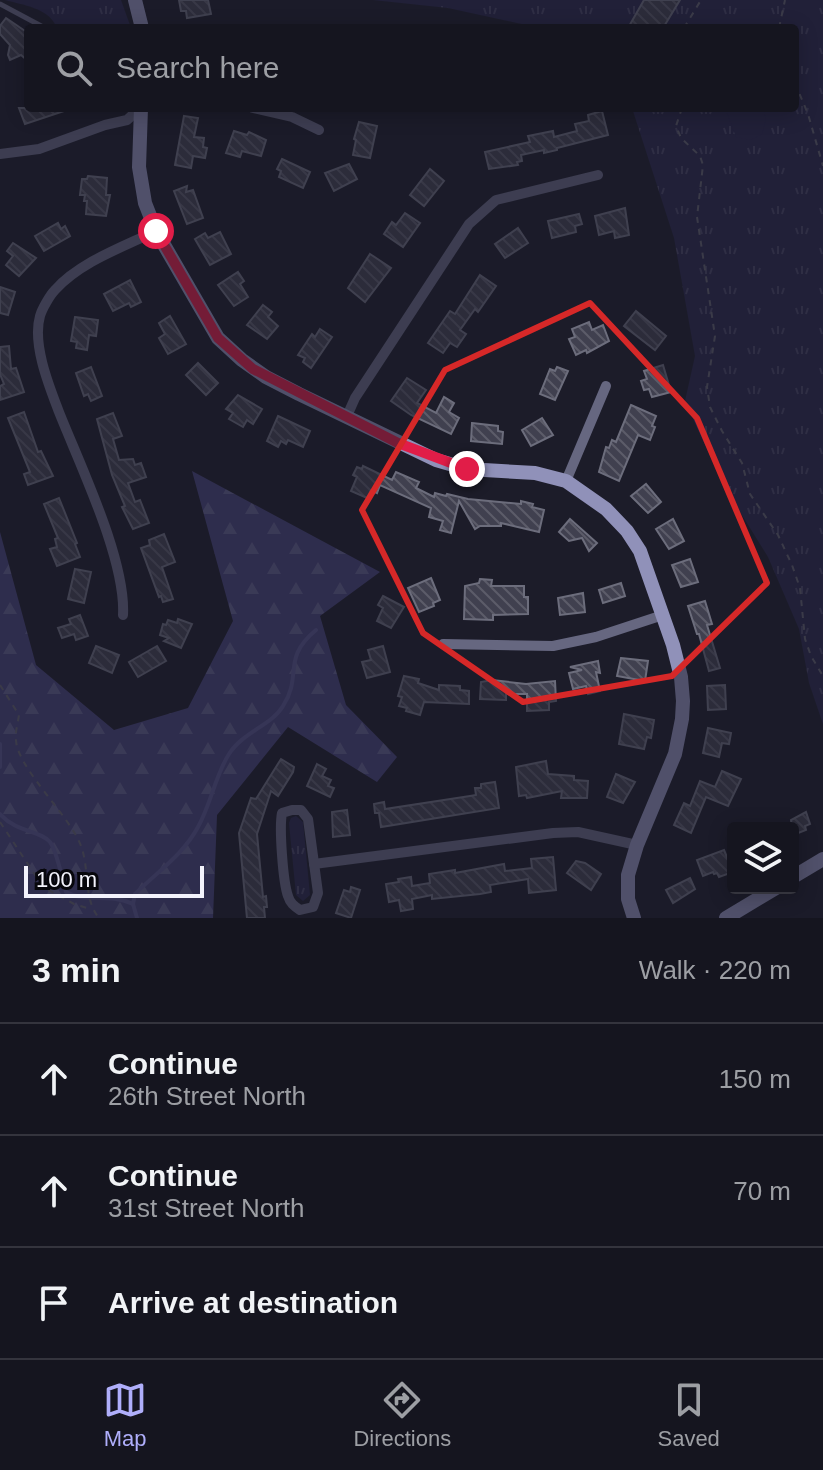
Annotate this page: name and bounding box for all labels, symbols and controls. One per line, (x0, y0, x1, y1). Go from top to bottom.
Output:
search box (24, 24, 799, 112)
icon: search (52, 46, 96, 90)
text: Search here (116, 51, 279, 84)
route start (138, 213, 174, 249)
route end (449, 451, 485, 487)
map controls (727, 822, 799, 894)
button: layers (727, 822, 799, 894)
scale bar (24, 862, 204, 898)
text: 100 m (36, 867, 97, 892)
text: 3 min (32, 951, 121, 989)
text: Walk · 220 m (639, 955, 791, 985)
text: Continue (108, 1047, 238, 1080)
icon: ahead (32, 1057, 76, 1101)
text: 150 m (719, 1064, 791, 1094)
text: 26th Street North (108, 1081, 306, 1111)
text: Continue (108, 1159, 238, 1192)
icon: ahead (32, 1169, 76, 1213)
text: 70 m (733, 1176, 791, 1206)
text: 31st Street North (108, 1193, 305, 1223)
icon: arrive (32, 1281, 76, 1325)
text: Arrive at destination (108, 1286, 398, 1319)
tab: Map (103, 1378, 147, 1452)
tab: Directions (353, 1378, 451, 1452)
tab: Saved (657, 1378, 720, 1452)

